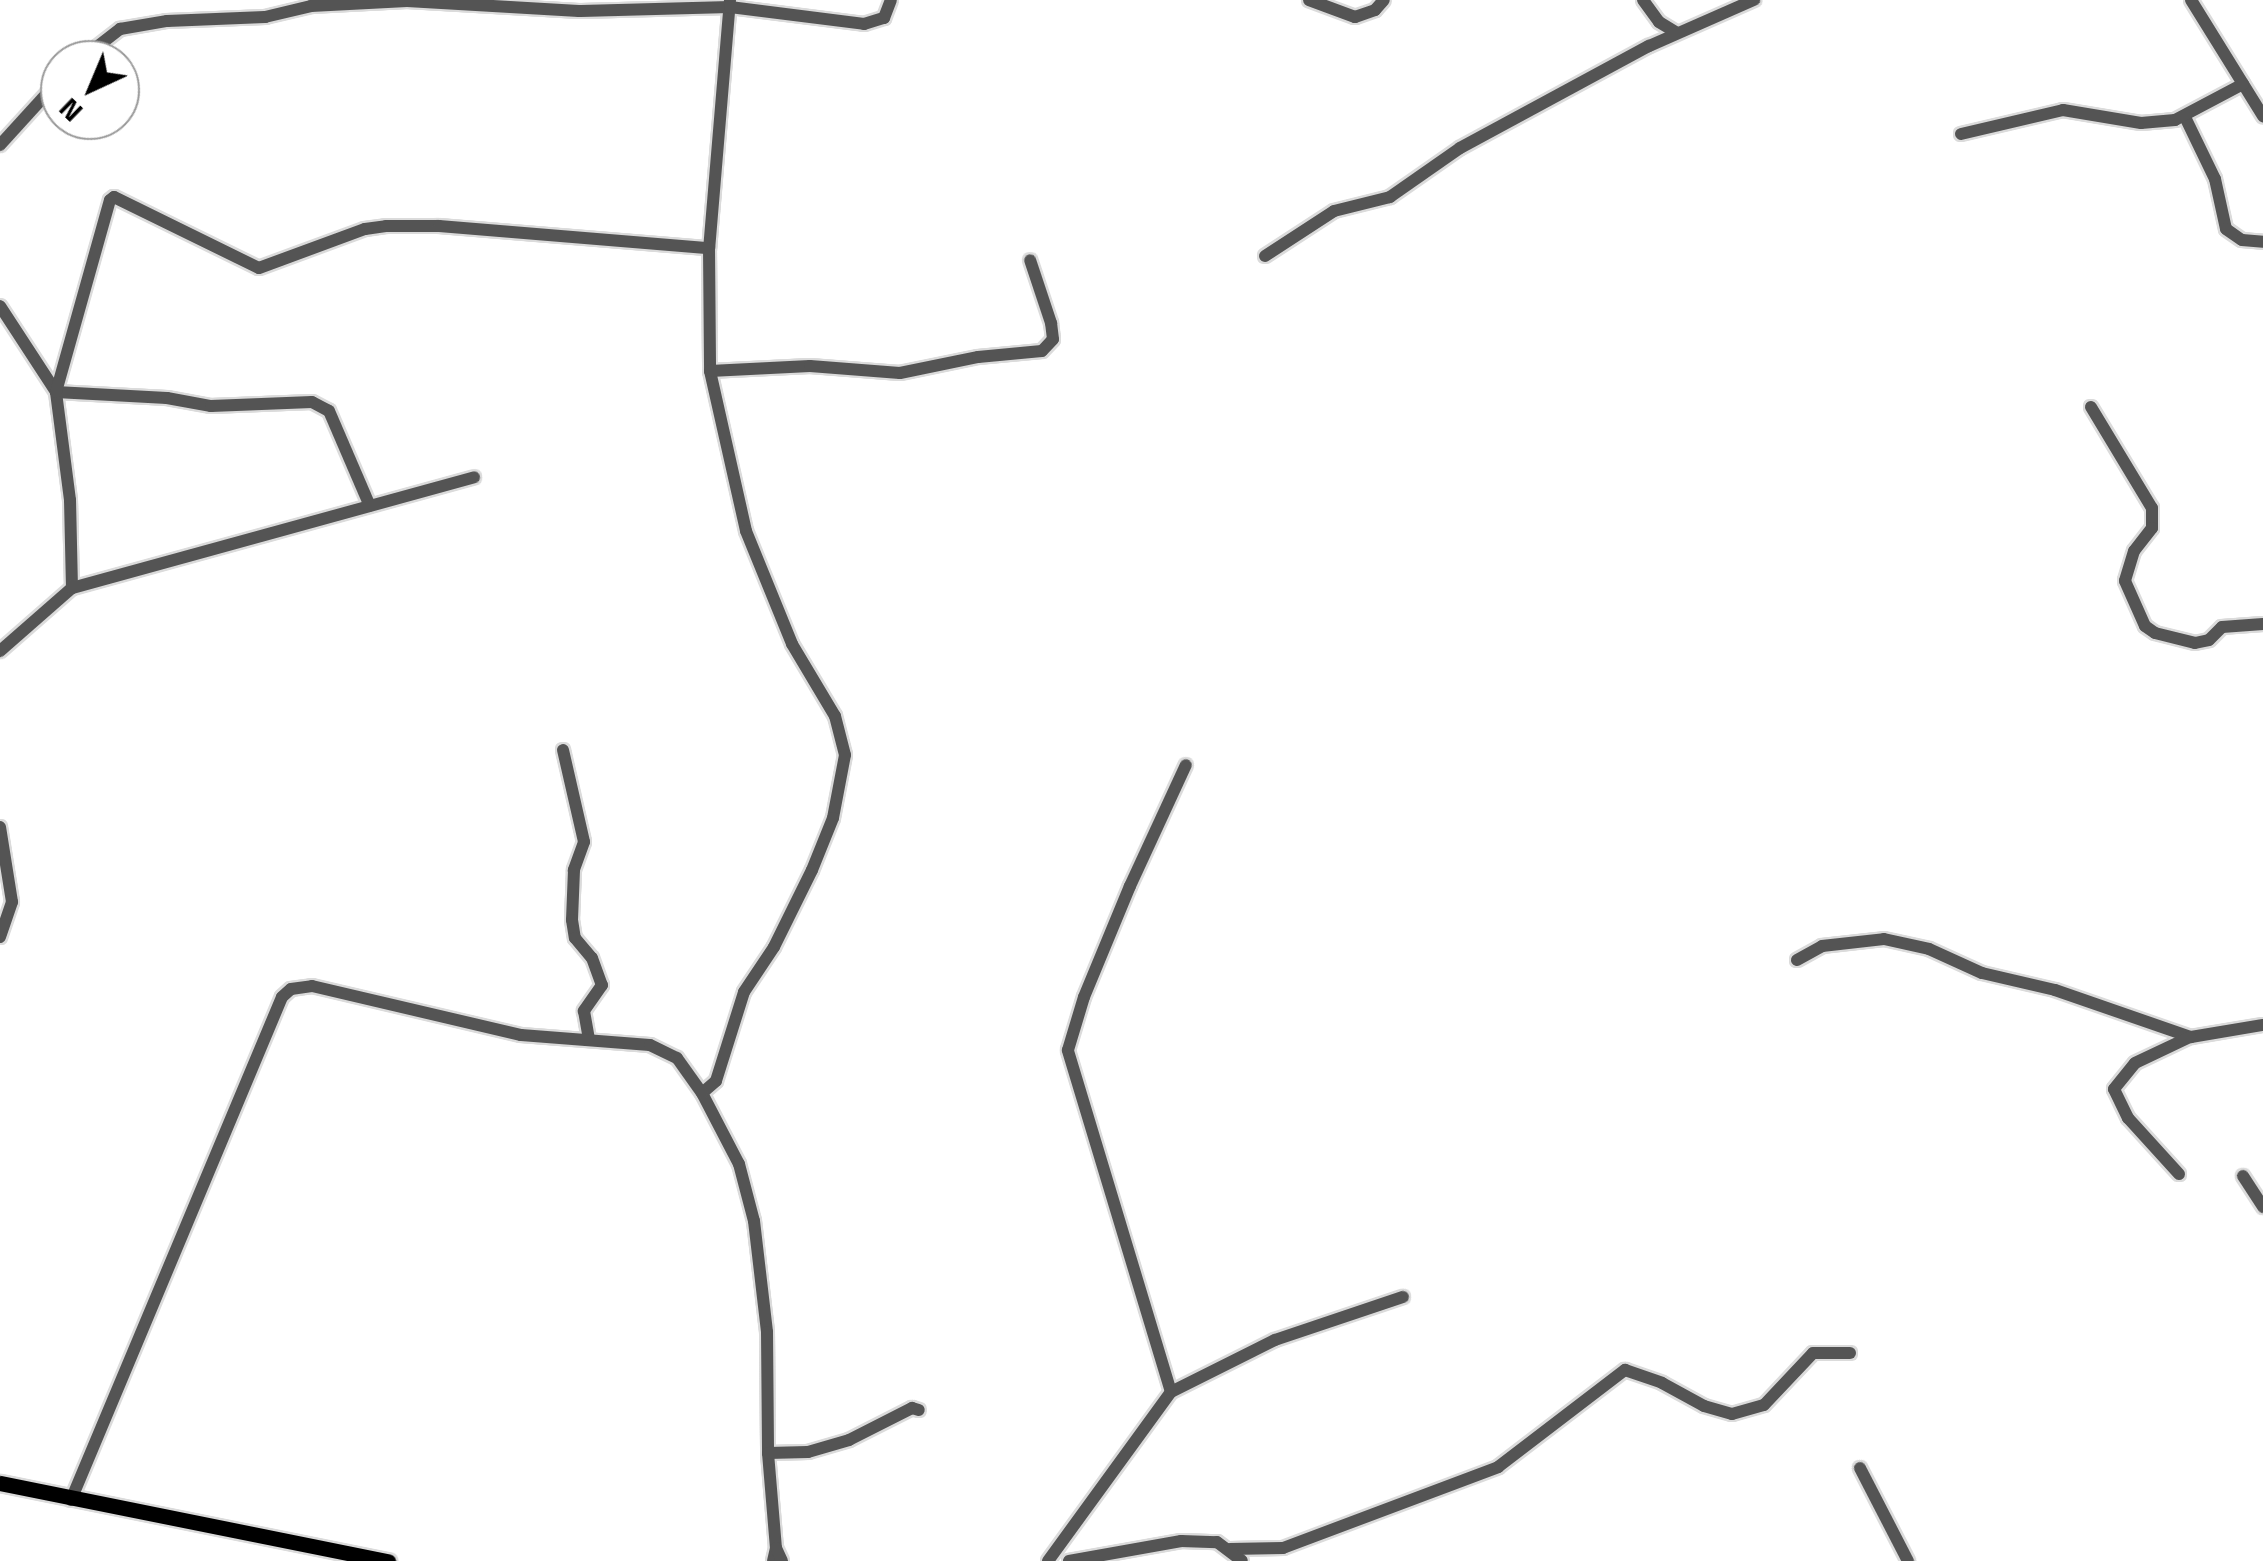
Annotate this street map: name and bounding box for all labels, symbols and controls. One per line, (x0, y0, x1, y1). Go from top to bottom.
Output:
north arrow (40, 40, 140, 140)
text: N (48, 88, 92, 133)

